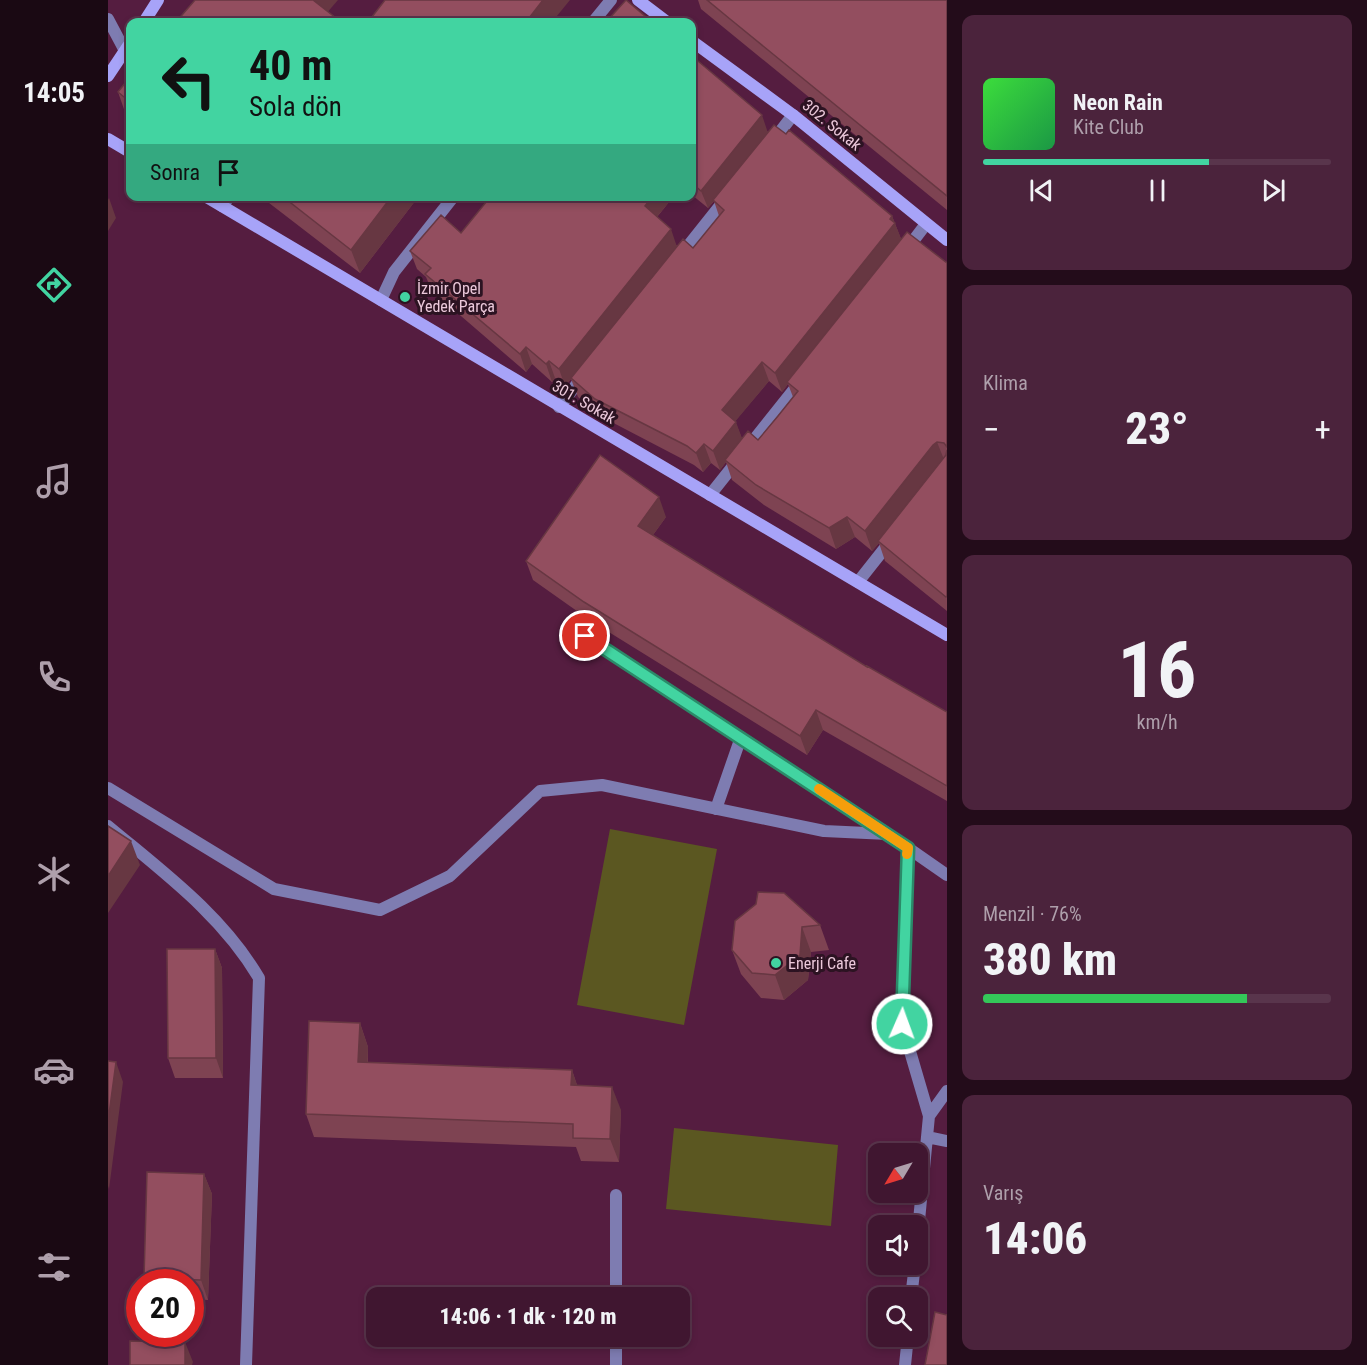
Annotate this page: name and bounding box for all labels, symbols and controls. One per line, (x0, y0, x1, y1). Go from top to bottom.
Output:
text: 40 m (249, 41, 332, 90)
icon: left (150, 42, 228, 120)
text: 14:05 (23, 77, 85, 109)
text: Neon Rain (1073, 90, 1163, 115)
text: Sola dön (249, 91, 342, 123)
street label: 302. Sokak (799, 96, 866, 155)
text: Kite Club (1073, 115, 1144, 139)
icon: arrive (212, 156, 245, 189)
text: Sonra (150, 160, 200, 185)
icon: previous (1025, 174, 1058, 207)
icon: pause (1141, 174, 1174, 207)
icon: next (1257, 174, 1290, 207)
icon: directions (33, 264, 75, 306)
place label: İzmir Opel Yedek Parça (417, 279, 495, 316)
marker: İzmir Opel Yedek Parça (398, 290, 412, 304)
text: Klima (983, 371, 1028, 395)
street label: 301. Sokak (549, 376, 620, 428)
text: 23° (1125, 402, 1189, 455)
text: − (983, 410, 1000, 449)
text: + (1315, 410, 1331, 449)
icon: music (33, 460, 75, 502)
pin (559, 610, 610, 661)
icon: arrive (568, 619, 601, 652)
text: 16 (1118, 625, 1196, 716)
icon: phone (33, 656, 75, 698)
text: km/h (1136, 710, 1178, 734)
icon: climate (33, 853, 75, 895)
text: Menzil · 76% (983, 902, 1082, 926)
text: 380 km (983, 933, 1117, 986)
place label: Enerji Cafe (788, 954, 856, 973)
marker: Enerji Cafe (769, 956, 783, 970)
position arrow (870, 992, 934, 1056)
icon: car (33, 1049, 75, 1091)
north arrow (868, 1143, 928, 1203)
map controls (868, 1143, 928, 1347)
text: Varış (983, 1181, 1023, 1205)
text: 14:06 (983, 1212, 1087, 1265)
button: sound (868, 1215, 928, 1275)
icon: filters (33, 1246, 75, 1288)
speed limit sign: 20 (126, 1269, 204, 1347)
button: search (868, 1287, 928, 1347)
text: 14:06 · 1 dk · 120 m (440, 1304, 616, 1329)

